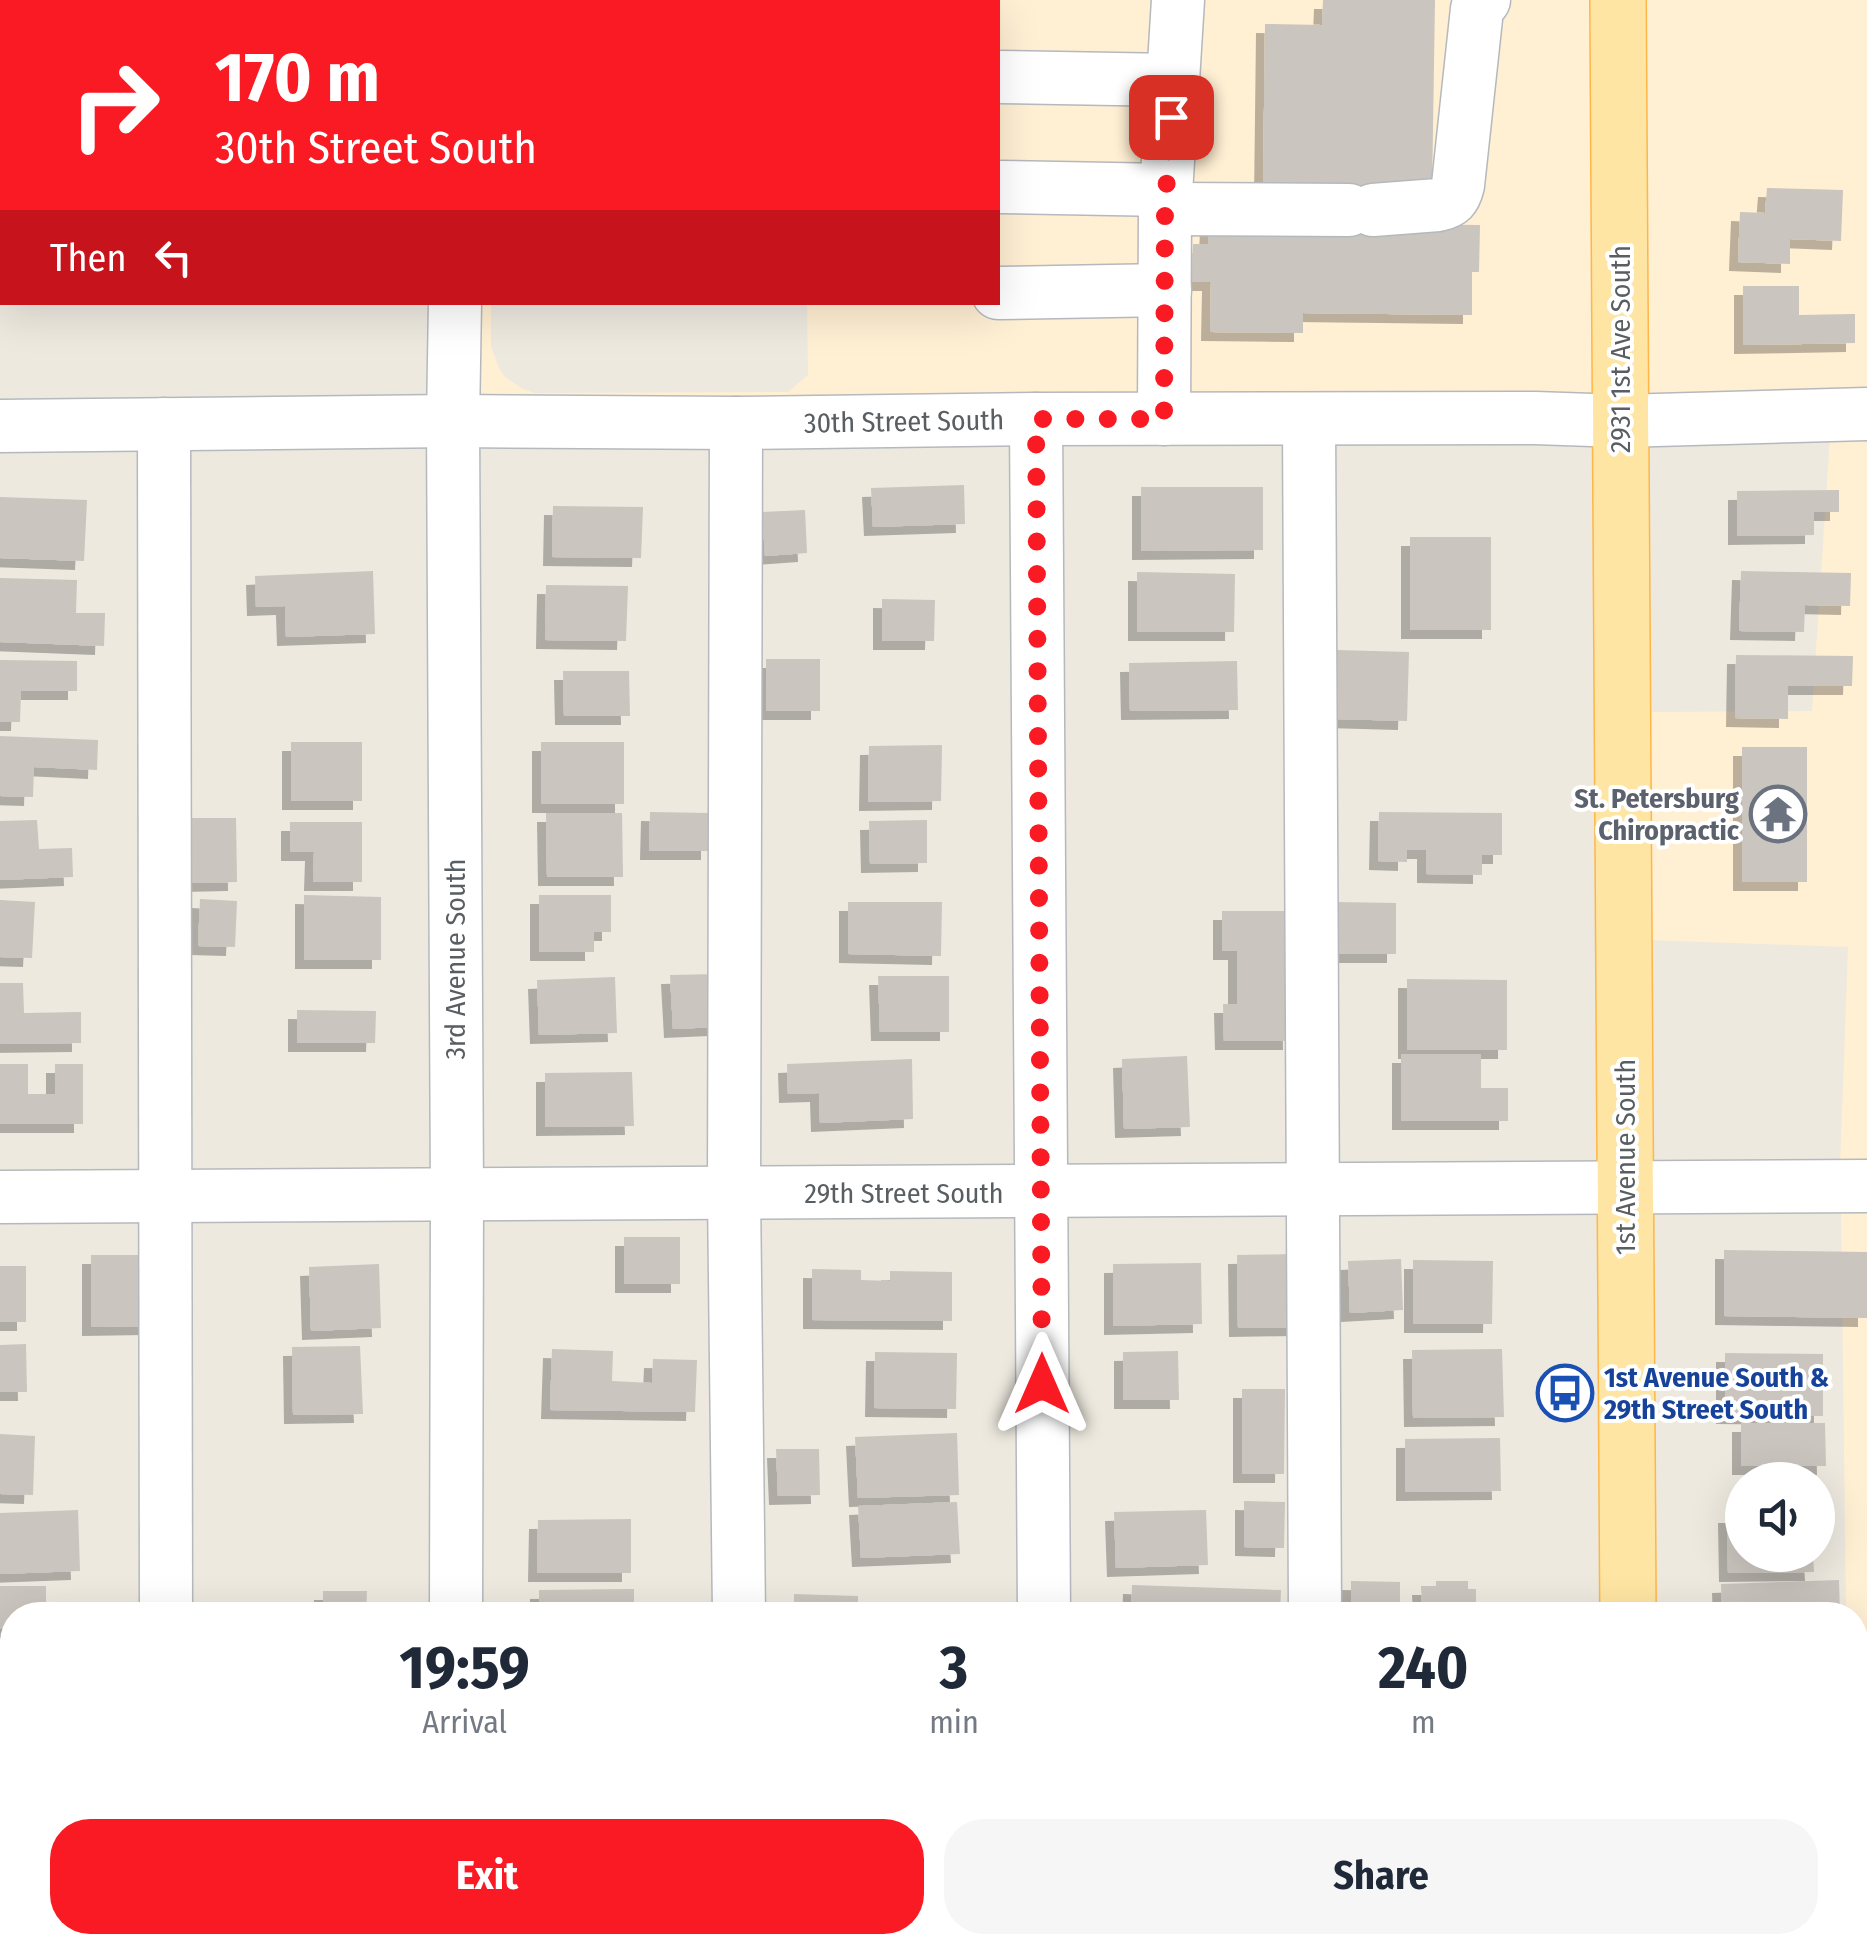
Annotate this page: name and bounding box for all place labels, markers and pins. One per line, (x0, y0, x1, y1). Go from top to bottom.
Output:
pin (1129, 75, 1214, 160)
place label: St. Petersburg Chiropractic (1574, 782, 1740, 847)
temple icon: St. Petersburg Chiropractic (1748, 784, 1808, 844)
place label: 1st Avenue South & 29th Street South (1603, 1361, 1829, 1426)
bus stop icon: 1st Avenue South & 29th Street South (1535, 1363, 1595, 1423)

